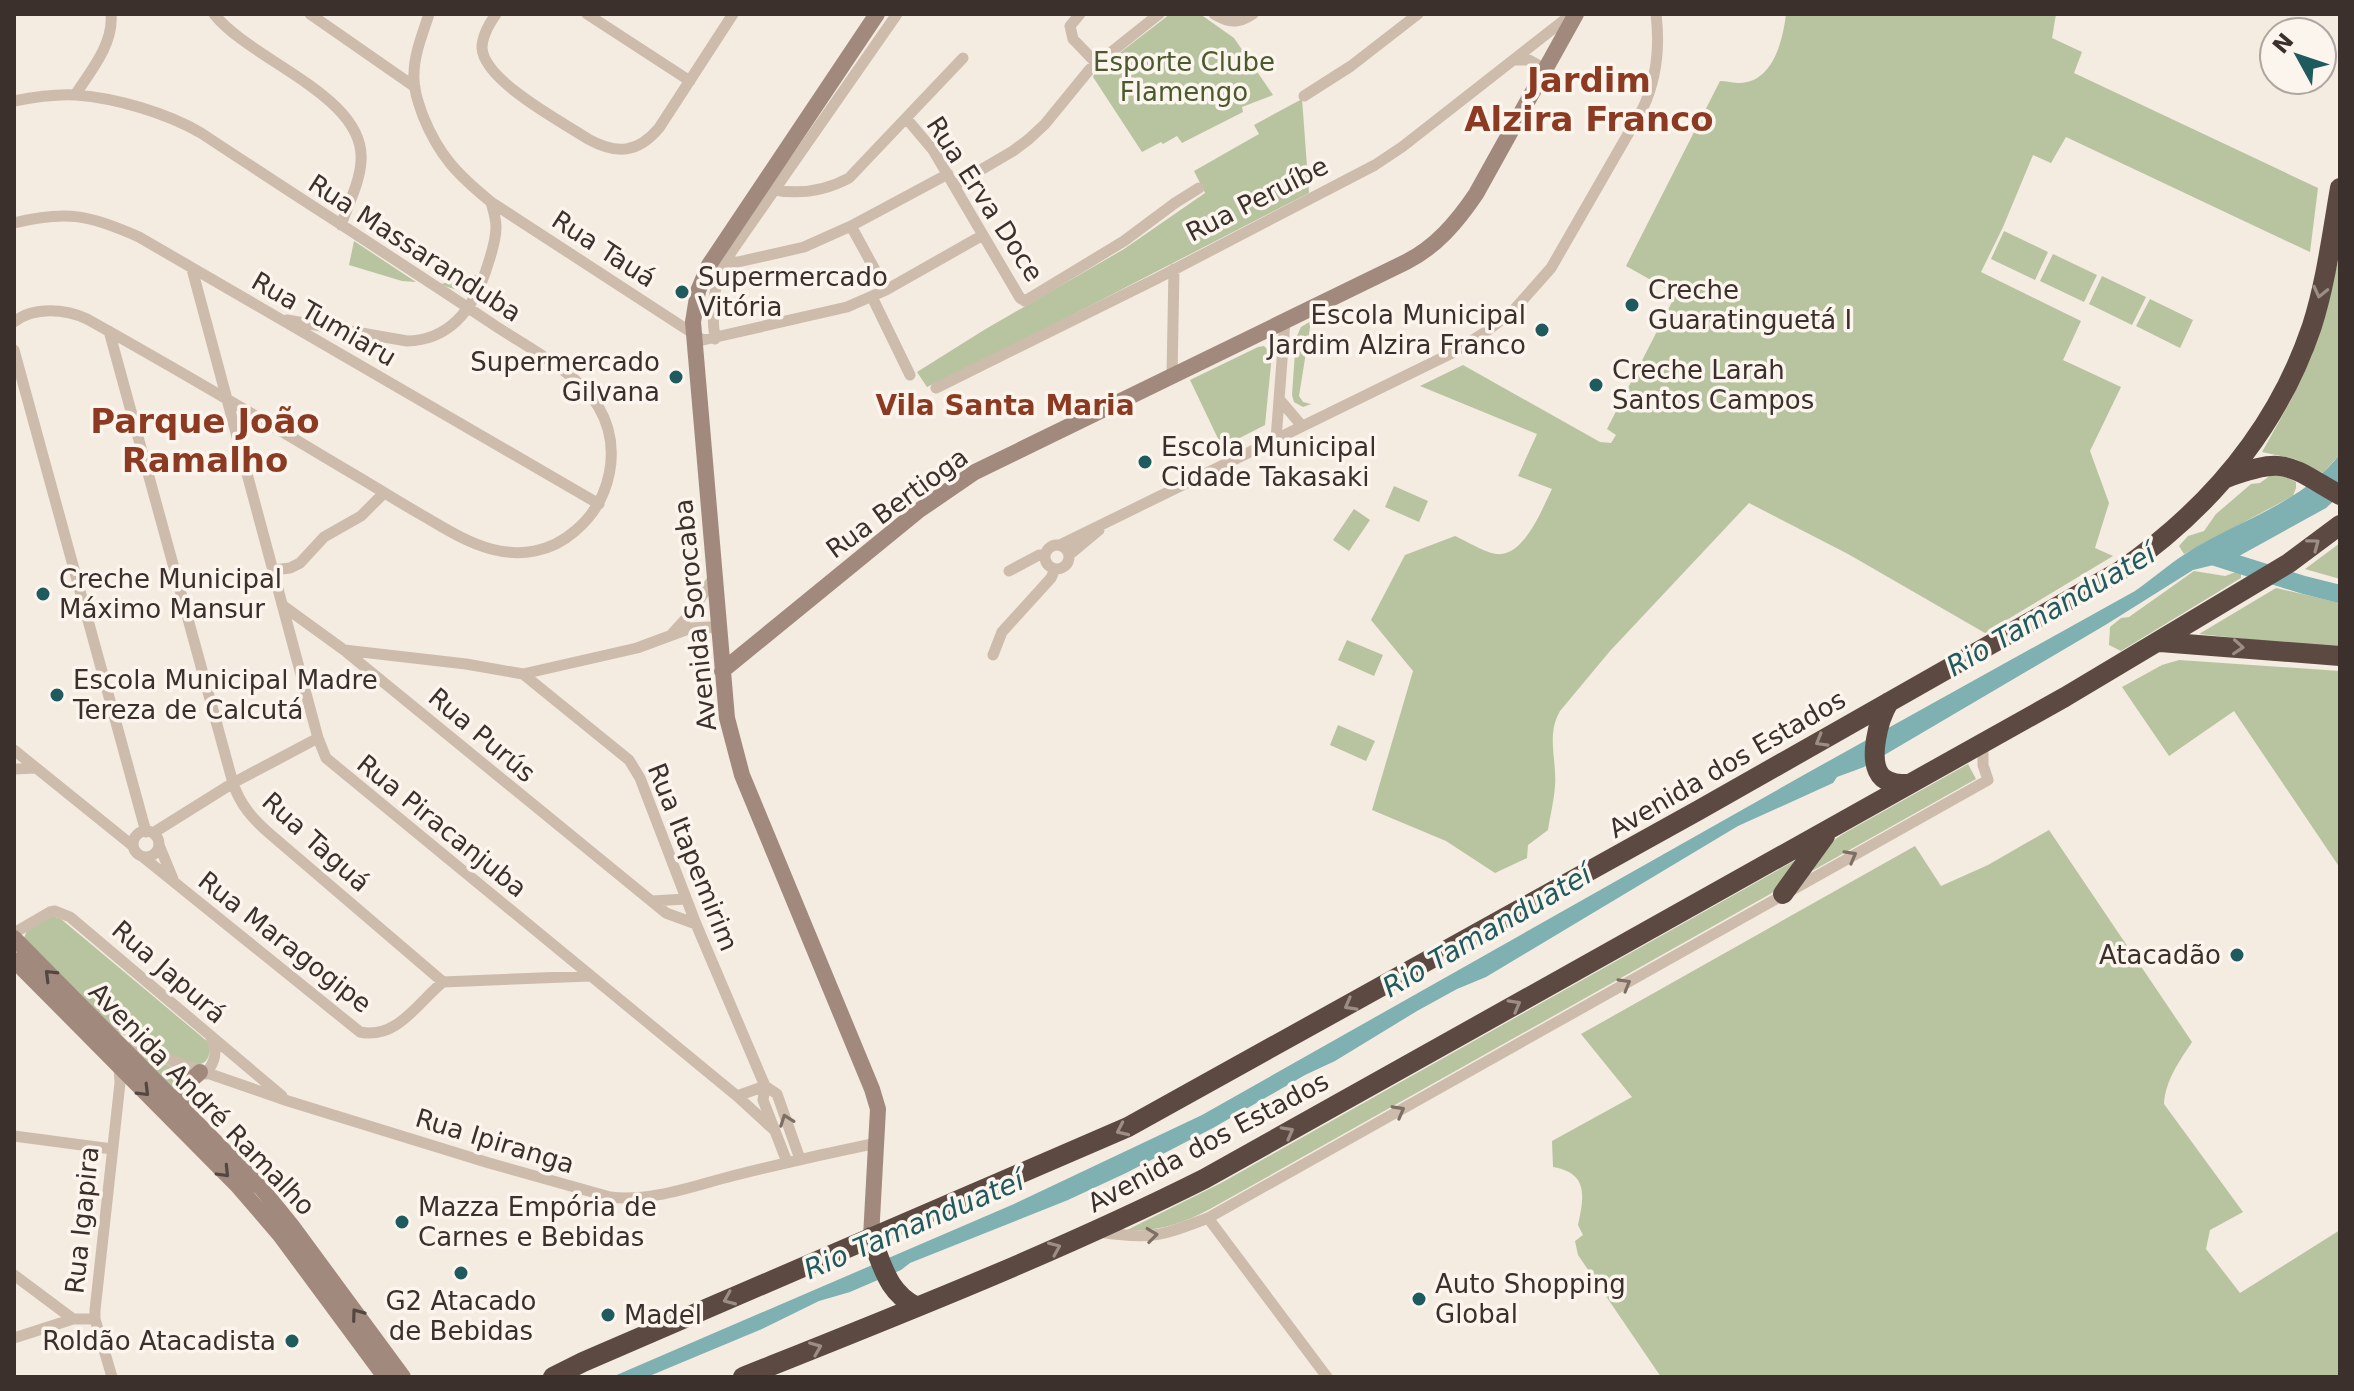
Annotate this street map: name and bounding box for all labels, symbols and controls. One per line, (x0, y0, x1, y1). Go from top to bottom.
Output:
north arrow (2258, 16, 2338, 96)
text: N (2268, 28, 2299, 59)
park label: Esporte Clube Flamengo (1093, 47, 1275, 107)
district label: Jardim Alzira Franco (1464, 60, 1714, 139)
street label: Rua Erva Doce (921, 111, 1049, 287)
street label: Rua Peruíbe (1181, 150, 1333, 248)
street label: Rua Massaranduba (303, 168, 527, 328)
street label: Rua Tauá (547, 204, 661, 294)
place label: Supermercado Vitória (698, 262, 888, 322)
street label: Rua Tumiaru (247, 266, 401, 372)
place label: Creche Guaratinguetá I (1648, 275, 1852, 335)
marker: Supermercado Vitória (673, 283, 691, 301)
one-way arrow (2313, 285, 2330, 299)
marker: Creche Guaratinguetá I (1623, 296, 1641, 314)
place label: Escola Municipal Jardim Alzira Franco (1266, 300, 1526, 360)
marker: Escola Municipal Jardim Alzira Franco (1533, 321, 1551, 339)
place label: Supermercado Gilvana (470, 347, 660, 407)
place label: Creche Larah Santos Campos (1612, 355, 1814, 415)
marker: Supermercado Gilvana (667, 368, 685, 386)
marker: Creche Larah Santos Campos (1587, 376, 1605, 394)
district label: Vila Santa Maria (875, 389, 1135, 422)
district label: Parque João Ramalho (90, 401, 320, 480)
place label: Escola Municipal Cidade Takasaki (1161, 432, 1376, 492)
street label: Rua Bertioga (820, 442, 974, 564)
marker: Escola Municipal Cidade Takasaki (1136, 453, 1154, 471)
street label: Avenida Sorocaba (668, 497, 722, 733)
water label: Rio Tamanduateí (1941, 535, 2165, 683)
one-way arrow (2306, 540, 2320, 554)
place label: Creche Municipal Máximo Mansur (59, 564, 282, 624)
marker: Creche Municipal Máximo Mansur (34, 585, 52, 603)
one-way arrow (2232, 638, 2245, 655)
place label: Escola Municipal Madre Tereza de Calcutá (72, 665, 378, 725)
street label: Rua Purús (423, 682, 541, 788)
street label: Avenida dos Estados (1603, 684, 1851, 844)
marker: Escola Municipal Madre Tereza de Calcutá (48, 686, 66, 704)
one-way arrow (1815, 731, 1829, 746)
street label: Rua Piracanjuba (351, 748, 533, 904)
street label: Rua Itapemirim (642, 759, 744, 955)
street label: Rua Taguá (256, 786, 376, 898)
one-way arrow (1843, 850, 1857, 866)
water label: Rio Tamanduateí (1377, 856, 1601, 1004)
street label: Rua Maragogipe (193, 865, 377, 1019)
street label: Rua Japurá (106, 914, 232, 1030)
place label: Atacadão (2099, 940, 2221, 970)
marker: Atacadão (2228, 946, 2246, 964)
one-way arrow (45, 969, 60, 984)
street label: Avenida André Ramalho (83, 977, 321, 1221)
one-way arrow (1616, 978, 1631, 994)
one-way arrow (1345, 995, 1359, 1011)
one-way arrow (1506, 999, 1521, 1015)
street label: Avenida dos Estados (1082, 1066, 1334, 1218)
one-way arrow (135, 1082, 149, 1096)
street label: Rua Ipiranga (412, 1103, 578, 1179)
one-way arrow (1390, 1106, 1405, 1121)
one-way arrow (779, 1113, 795, 1127)
one-way arrow (1116, 1120, 1130, 1136)
one-way arrow (1279, 1126, 1294, 1142)
street label: Rua Igapira (59, 1145, 105, 1295)
water label: Rio Tamanduateí (799, 1162, 1033, 1286)
one-way arrow (215, 1163, 229, 1177)
place label: Mazza Empória de Carnes e Bebidas (418, 1192, 657, 1252)
marker: Mazza Empória de Carnes e Bebidas (393, 1213, 411, 1231)
one-way arrow (1146, 1227, 1159, 1244)
one-way arrow (1047, 1241, 1062, 1257)
marker: G2 Atacado de Bebidas (452, 1264, 470, 1282)
place label: Auto Shopping Global (1435, 1269, 1626, 1329)
place label: G2 Atacado de Bebidas (385, 1286, 537, 1346)
one-way arrow (723, 1289, 737, 1305)
marker: Auto Shopping Global (1410, 1290, 1428, 1308)
place label: Madel (624, 1300, 702, 1330)
marker: Madel (599, 1306, 617, 1324)
one-way arrow (352, 1308, 367, 1323)
place label: Roldão Atacadista (42, 1326, 276, 1356)
marker: Roldão Atacadista (283, 1332, 301, 1350)
one-way arrow (808, 1341, 822, 1358)

